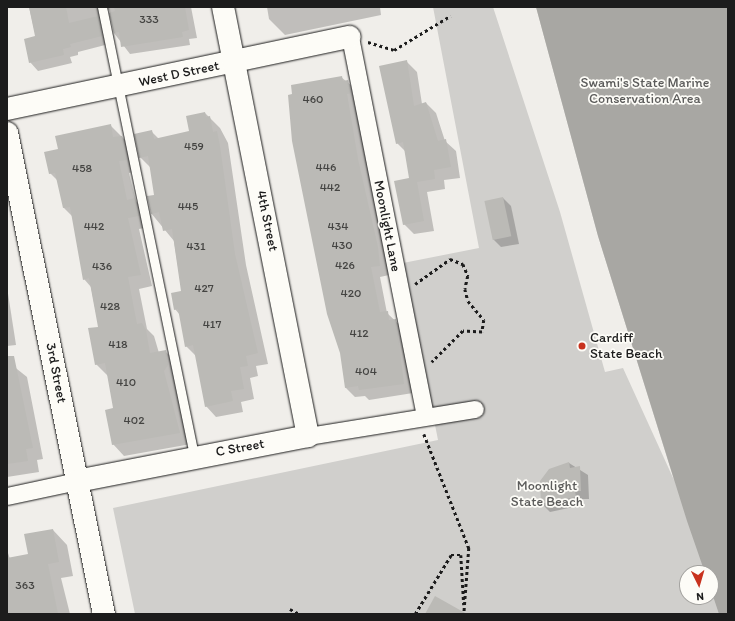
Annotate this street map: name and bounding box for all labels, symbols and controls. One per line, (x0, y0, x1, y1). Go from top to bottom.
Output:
house number: 333 (139, 13, 159, 27)
street label: West D Street (137, 57, 221, 91)
park label: Swami's State Marine Conservation Area (581, 75, 709, 108)
house number: 460 (303, 93, 323, 107)
house number: 459 (184, 140, 204, 154)
house number: 446 (316, 161, 336, 175)
house number: 458 (72, 162, 92, 176)
street label: Moonlight Lane (370, 179, 404, 273)
house number: 442 (320, 181, 340, 195)
street label: 4th Street (252, 189, 282, 253)
house number: 445 (178, 200, 198, 214)
house number: 442 (84, 220, 104, 234)
house number: 434 (328, 220, 348, 234)
house number: 430 (331, 239, 353, 253)
house number: 431 (186, 240, 206, 254)
house number: 426 (335, 259, 355, 273)
house number: 436 (92, 260, 112, 274)
house number: 427 (194, 282, 214, 296)
house number: 420 (341, 287, 361, 301)
house number: 428 (100, 300, 120, 314)
house number: 417 (203, 318, 221, 332)
house number: 412 (349, 327, 369, 341)
place label: Cardiff State Beach (590, 330, 662, 362)
house number: 418 (108, 338, 128, 352)
marker: Cardiff State Beach (577, 341, 587, 351)
street label: 3rd Street (42, 342, 70, 404)
house number: 404 (355, 365, 377, 379)
house number: 410 (116, 376, 136, 390)
house number: 402 (124, 414, 144, 428)
street label: C Street (214, 435, 266, 461)
park label: Moonlight State Beach (511, 478, 583, 510)
north arrow (679, 565, 719, 605)
house number: 363 (15, 579, 35, 593)
text: N (696, 590, 704, 603)

